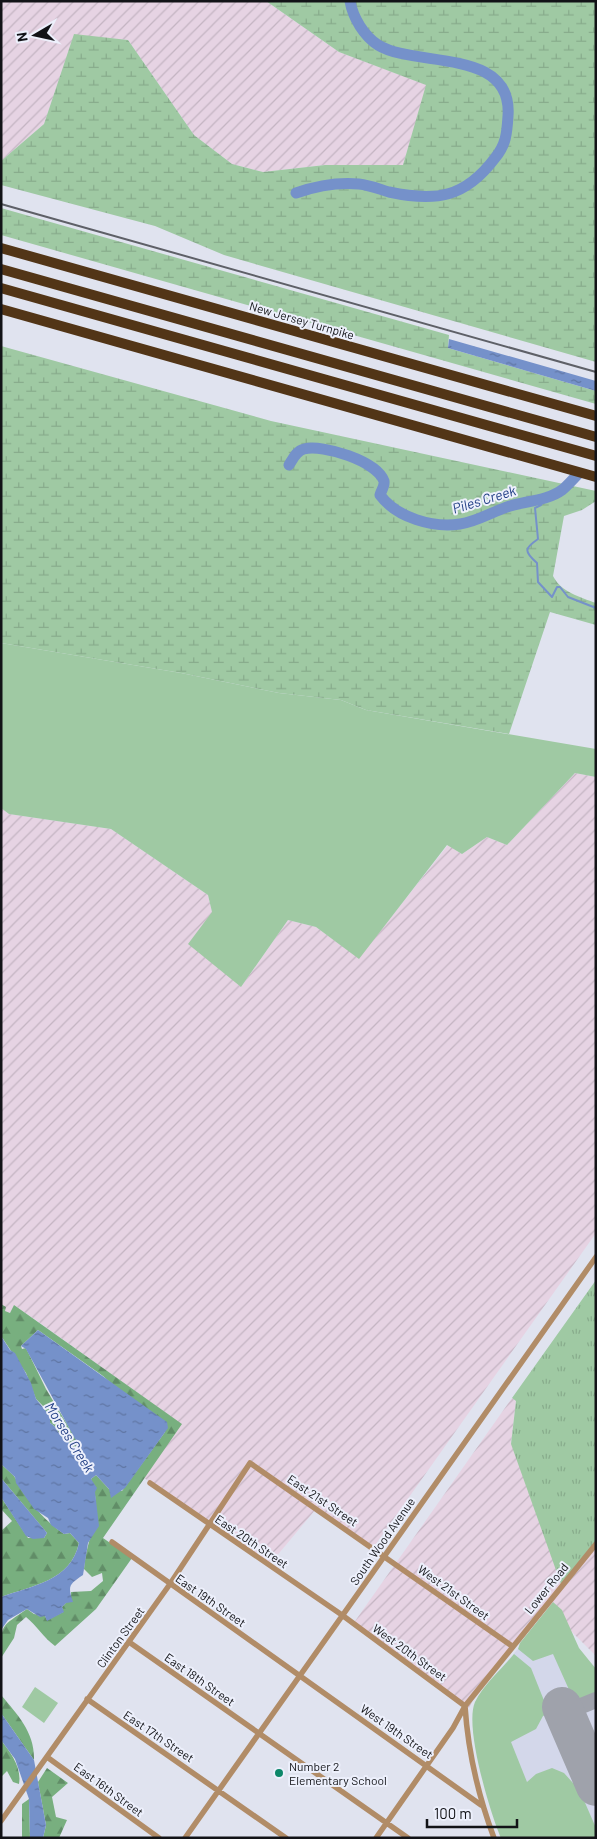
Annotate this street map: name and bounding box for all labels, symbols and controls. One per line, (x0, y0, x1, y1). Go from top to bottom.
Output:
north arrow (10, 10, 60, 60)
text: N (13, 31, 31, 43)
street label: New Jersey Turnpike (248, 298, 356, 342)
water label: Piles Creek (450, 481, 518, 517)
water label: Morses Creek (42, 1399, 98, 1475)
street label: East 21st Street (285, 1471, 361, 1529)
street label: South Wood Avenue (347, 1495, 417, 1587)
street label: East 20th Street (213, 1511, 291, 1571)
street label: Lower Road (521, 1560, 571, 1616)
street label: West 21st Street (416, 1561, 492, 1623)
street label: East 19th Street (173, 1571, 249, 1629)
street label: Clinton Street (93, 1604, 147, 1670)
street label: West 20th Street (370, 1620, 450, 1684)
street label: East 18th Street (162, 1650, 238, 1708)
street label: West 19th Street (358, 1701, 436, 1761)
street label: East 17th Street (121, 1707, 197, 1765)
street label: East 16th Street (72, 1759, 146, 1819)
place label: Number 2 Elementary School (289, 1759, 387, 1787)
marker: Number 2 Elementary School (273, 1767, 285, 1779)
scale bar (427, 1796, 517, 1828)
text: 100 m (434, 1804, 472, 1822)

